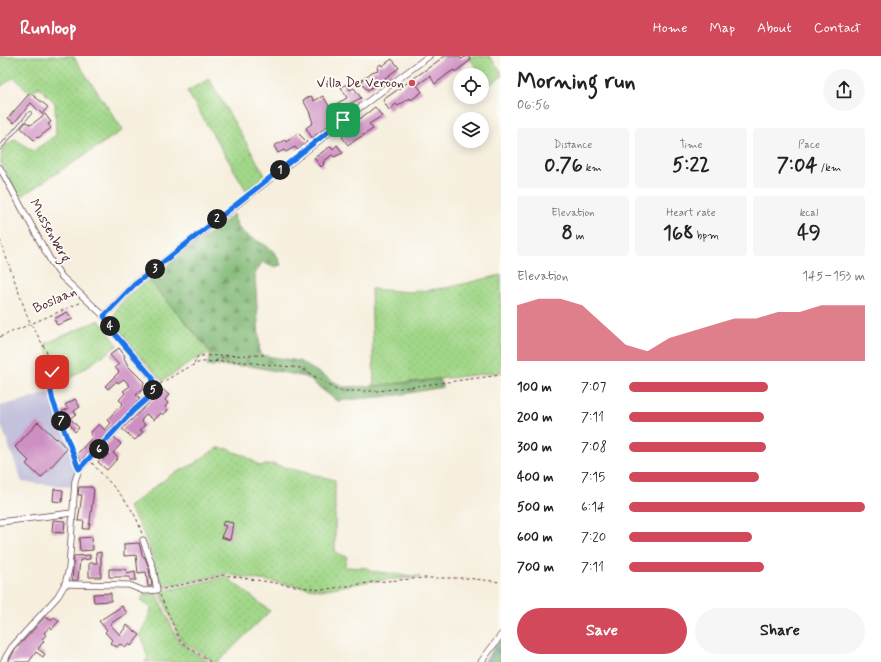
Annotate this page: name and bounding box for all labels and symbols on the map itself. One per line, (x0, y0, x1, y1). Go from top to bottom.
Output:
place label: Villa De Veroon (316, 74, 404, 92)
marker: Villa De Veroon (407, 78, 417, 88)
pin (326, 103, 360, 137)
pin: 1 (270, 160, 290, 180)
street label: Mussenberg (23, 196, 75, 267)
pin: 2 (207, 209, 227, 229)
pin: 3 (145, 259, 165, 279)
street label: Boslaan (30, 282, 80, 318)
pin: 4 (100, 316, 120, 336)
pin (35, 355, 69, 389)
pin: 5 (143, 380, 163, 400)
pin: 7 (51, 411, 71, 431)
pin: 6 (89, 439, 109, 459)

